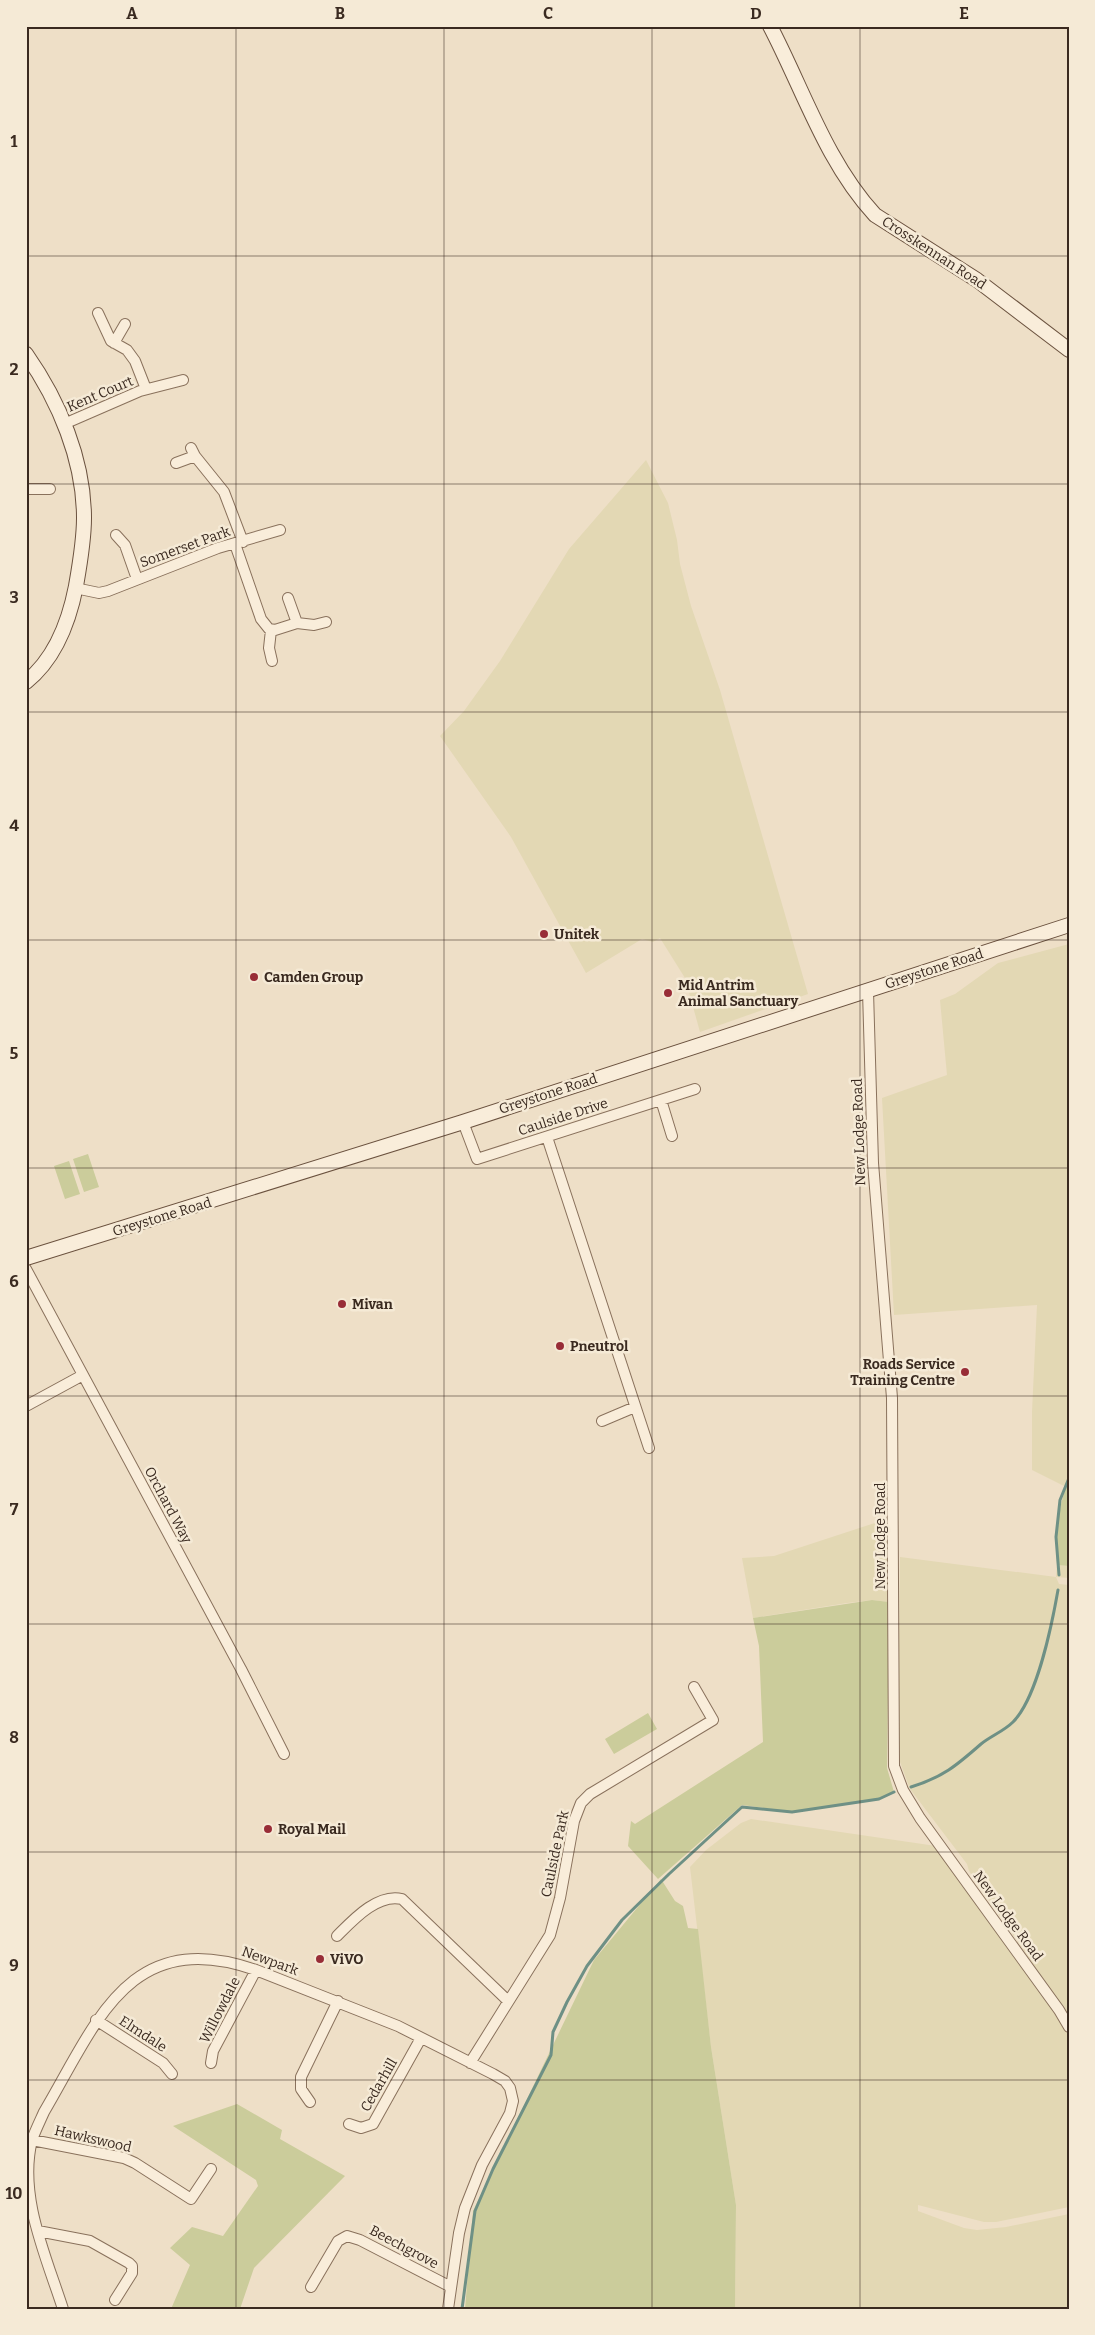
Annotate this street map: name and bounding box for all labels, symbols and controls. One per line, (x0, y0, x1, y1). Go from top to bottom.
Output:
text: A (126, 4, 138, 23)
text: B (335, 4, 345, 23)
text: C (543, 4, 553, 23)
text: D (750, 4, 762, 23)
text: E (959, 4, 969, 23)
text: 1 (11, 132, 18, 151)
street label: Crosskennan Road (879, 213, 989, 293)
text: 2 (9, 360, 19, 379)
street label: Kent Court (64, 372, 136, 416)
street label: Somerset Park (137, 523, 233, 571)
text: 3 (9, 588, 19, 607)
text: 4 (9, 816, 19, 835)
place label: Unitek (554, 926, 600, 943)
marker: Unitek (538, 928, 550, 940)
street label: Greystone Road (883, 945, 985, 993)
place label: Camden Group (264, 969, 364, 986)
marker: Camden Group (248, 971, 260, 983)
place label: Mid Antrim Animal Sanctuary (678, 977, 799, 1010)
marker: Mid Antrim Animal Sanctuary (662, 987, 674, 999)
text: 5 (10, 1044, 19, 1063)
street label: Greystone Road (497, 1070, 599, 1118)
street label: New Lodge Road (849, 1078, 869, 1186)
street label: Caulside Drive (516, 1095, 610, 1139)
street label: Greystone Road (111, 1194, 213, 1240)
text: 6 (9, 1272, 19, 1291)
place label: Mivan (352, 1296, 393, 1313)
marker: Mivan (336, 1298, 348, 1310)
place label: Pneutrol (570, 1338, 629, 1355)
marker: Pneutrol (554, 1340, 566, 1352)
place label: Roads Service Training Centre (850, 1356, 955, 1389)
marker: Roads Service Training Centre (959, 1366, 971, 1378)
street label: Orchard Way (141, 1464, 196, 1547)
street label: New Lodge Road (872, 1482, 889, 1590)
text: 7 (10, 1500, 19, 1519)
text: 8 (9, 1728, 19, 1747)
street label: Caulside Park (538, 1809, 573, 1899)
place label: Royal Mail (278, 1821, 347, 1838)
marker: Royal Mail (262, 1823, 274, 1835)
street label: New Lodge Road (970, 1868, 1046, 1964)
street label: Newpark (239, 1943, 301, 1979)
place label: ViVO (330, 1951, 364, 1968)
marker: ViVO (314, 1953, 326, 1965)
text: 9 (9, 1956, 19, 1975)
street label: Willowdale (196, 1974, 244, 2046)
street label: Elmdale (116, 2012, 170, 2056)
street label: Cedarhill (357, 2055, 401, 2115)
street label: Hawkswood (53, 2122, 133, 2156)
text: 10 (5, 2184, 23, 2203)
street label: Beechgrove (367, 2222, 441, 2272)

